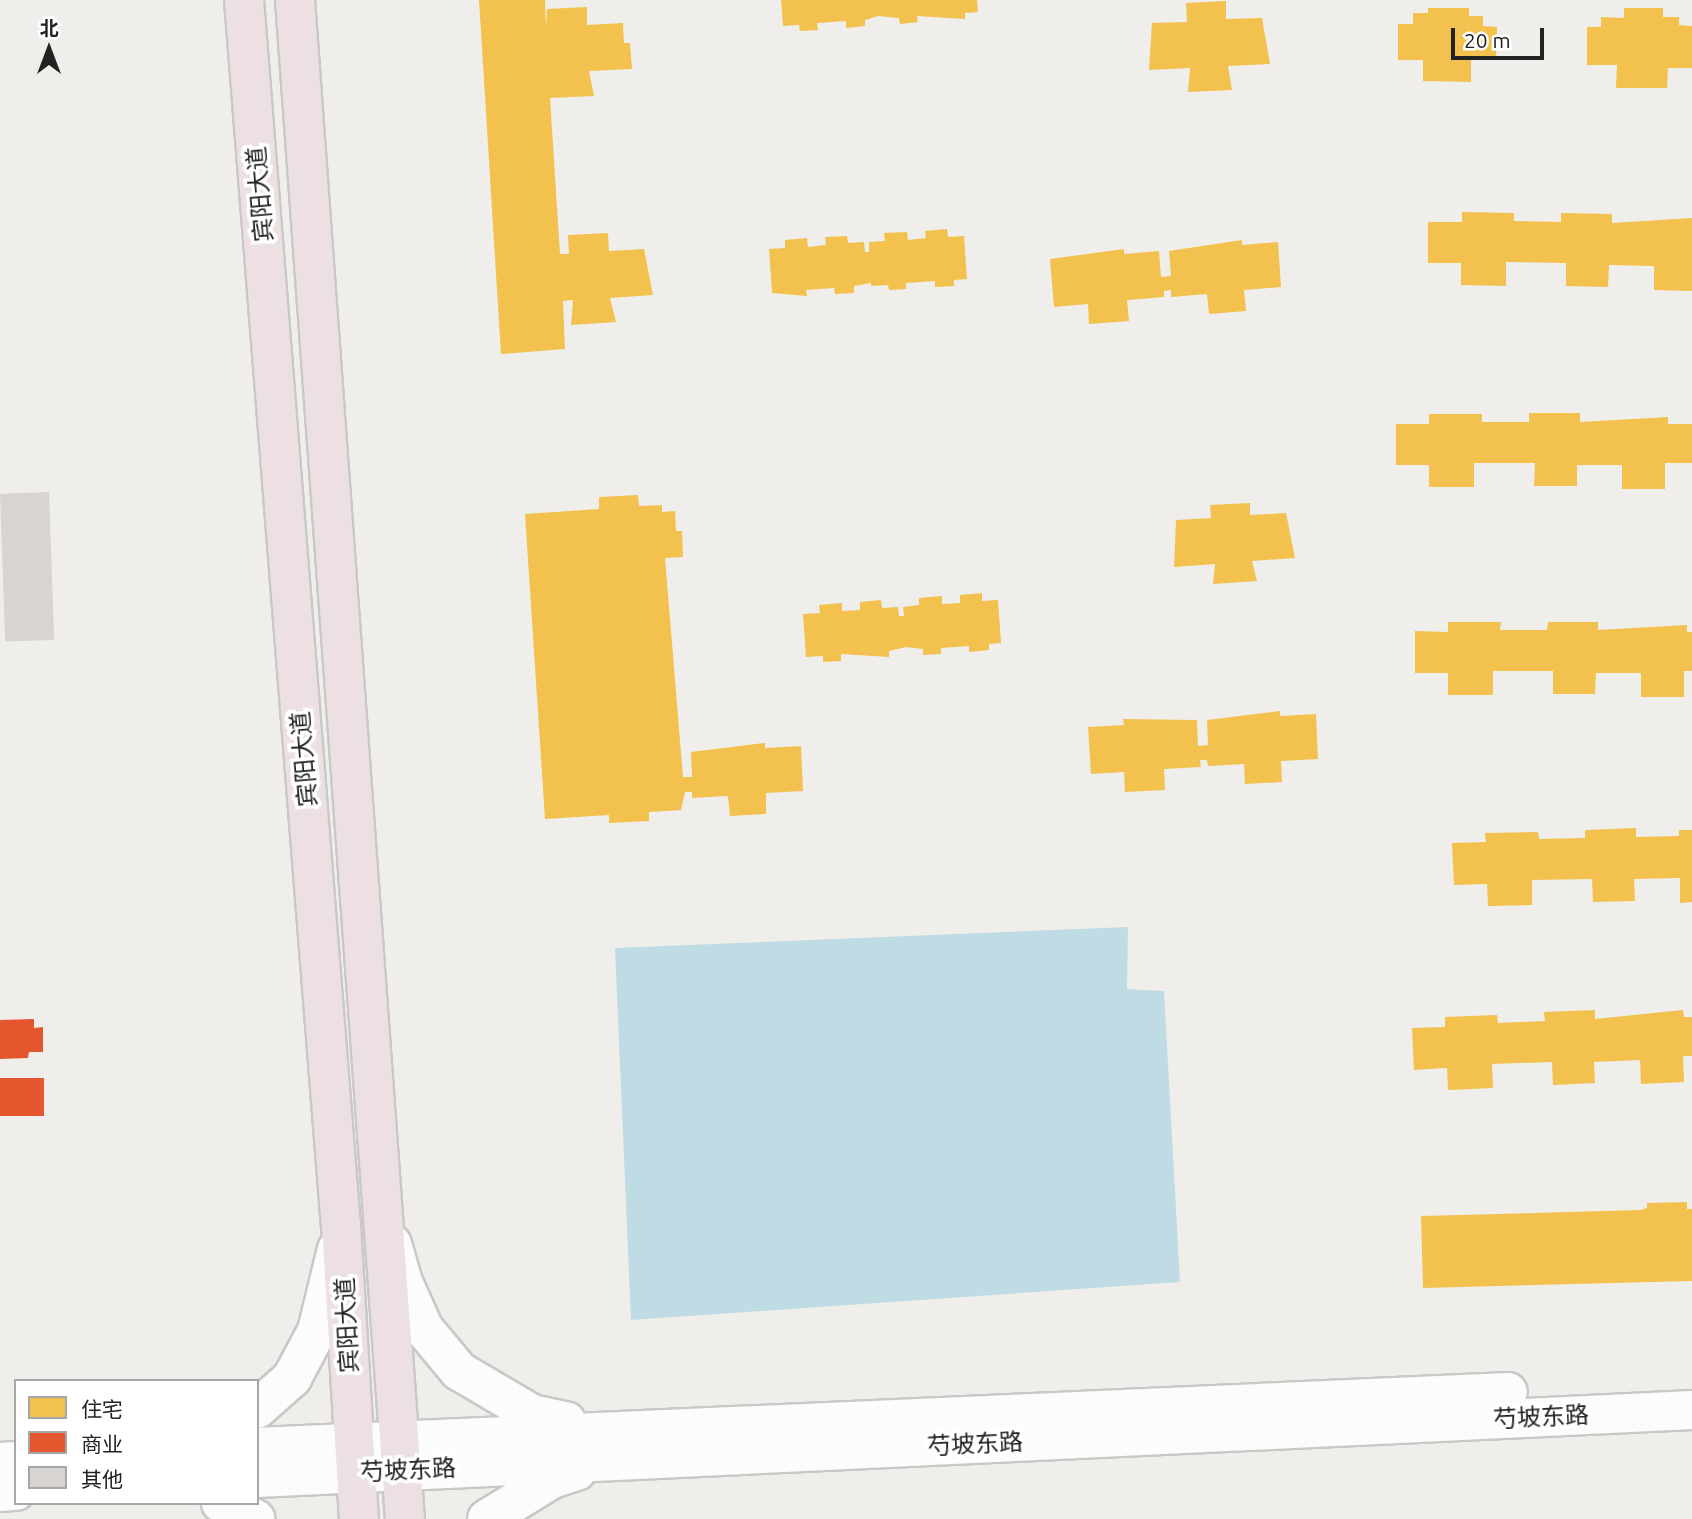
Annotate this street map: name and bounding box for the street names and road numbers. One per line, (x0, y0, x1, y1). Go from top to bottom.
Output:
street label: 宾阳大道 (241, 145, 279, 243)
street label: 宾阳大道 (285, 710, 323, 808)
street label: 宾阳大道 (330, 1276, 364, 1374)
street label: 芍坡东路 (1492, 1400, 1590, 1434)
street label: 芍坡东路 (926, 1427, 1024, 1461)
street label: 芍坡东路 (359, 1453, 457, 1487)

